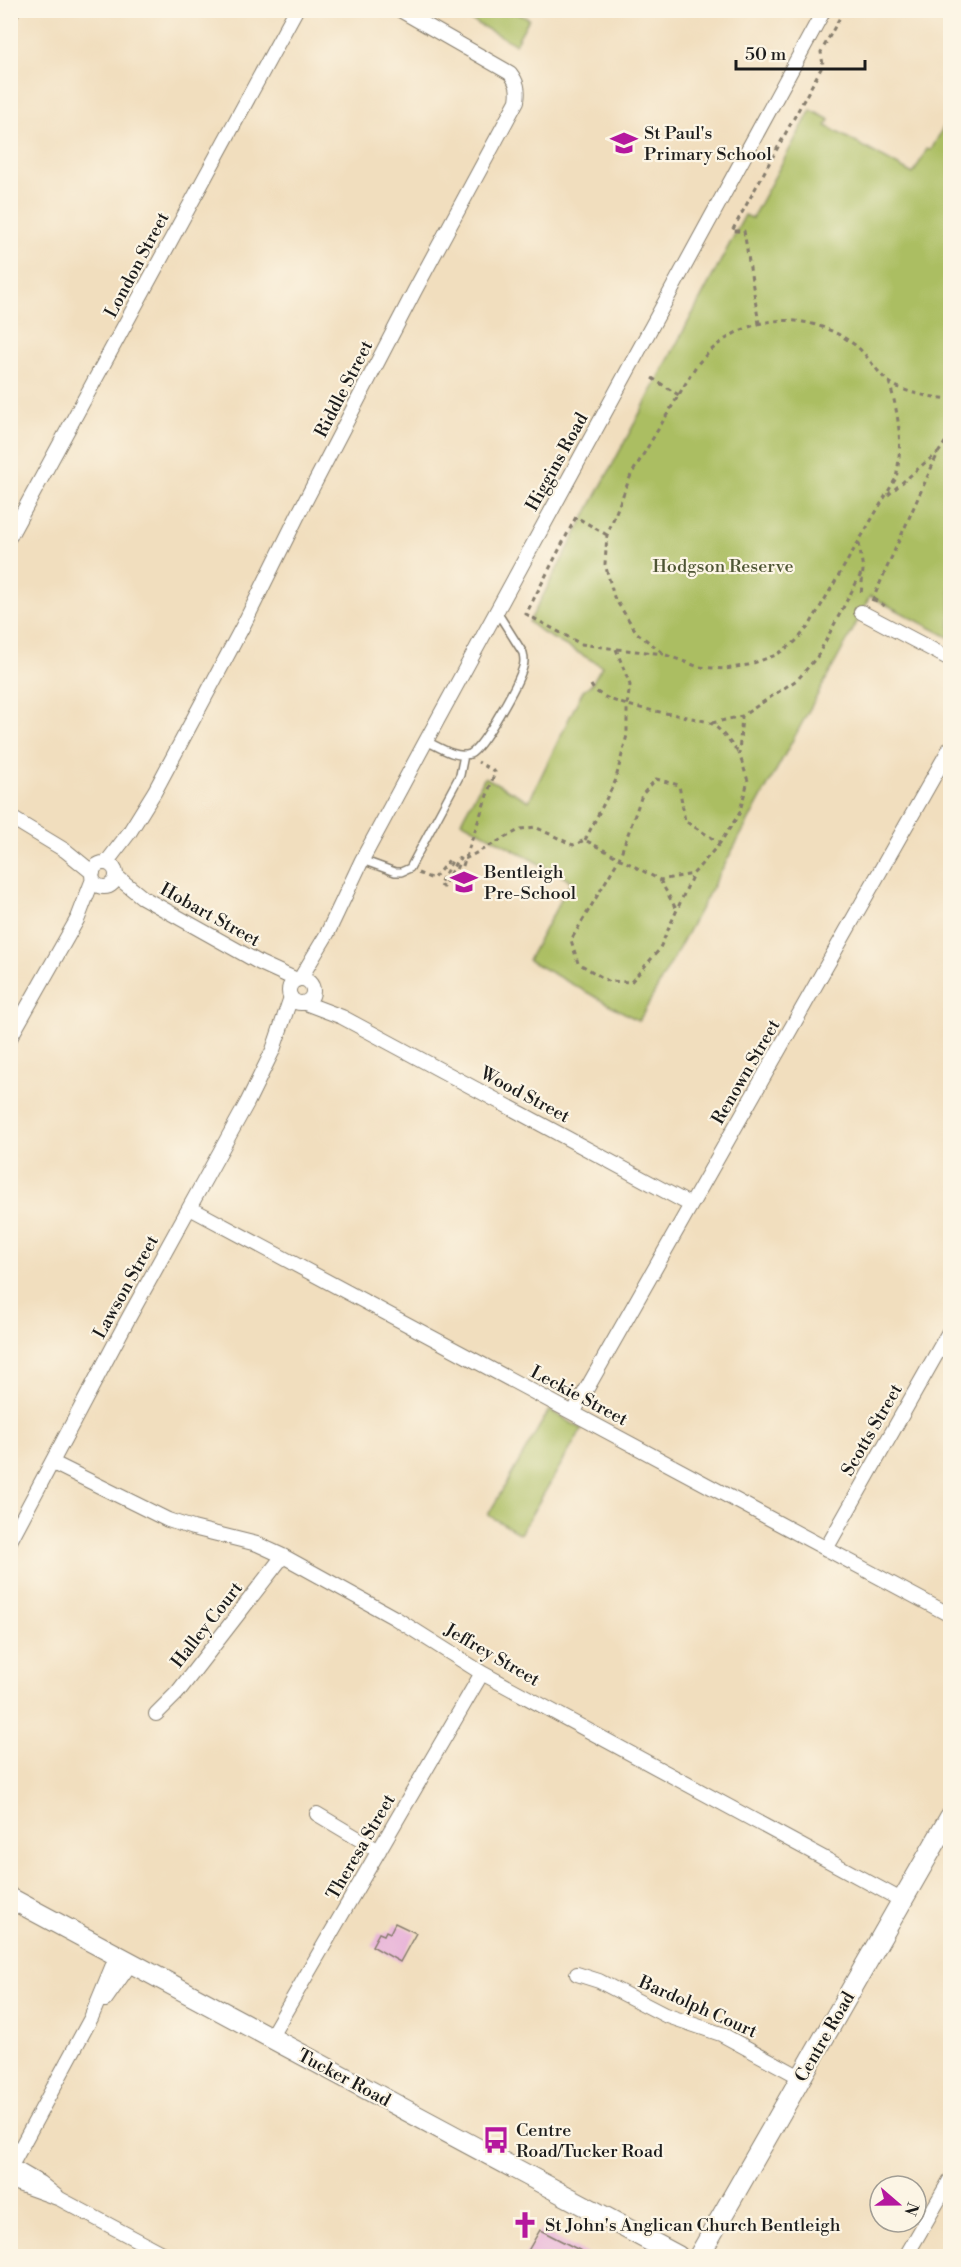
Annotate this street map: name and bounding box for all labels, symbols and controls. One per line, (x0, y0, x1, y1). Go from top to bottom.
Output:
scale bar (736, 33, 865, 71)
text: 50 m (745, 43, 787, 66)
place label: St Paul's Primary School (644, 122, 772, 166)
school or university icon: St Paul's Primary School (609, 128, 639, 158)
street label: London Street (100, 208, 175, 322)
street label: Riddle Street (310, 336, 379, 441)
street label: Higgins Road (521, 408, 594, 515)
park label: Hodgson Reserve (652, 555, 794, 578)
place label: Bentleigh Pre-School (483, 861, 577, 905)
school or university icon: Bentleigh Pre-School (449, 867, 479, 897)
street label: Hobart Street (156, 878, 265, 952)
street label: Renown Street (707, 1015, 786, 1129)
street label: Wood Street (475, 1061, 574, 1128)
street label: Lawson Street (88, 1231, 164, 1343)
street label: Leckie Street (526, 1361, 632, 1432)
street label: Scotts Street (836, 1379, 908, 1480)
street label: Halley Court (166, 1577, 248, 1673)
street label: Jeffrey Street (439, 1618, 544, 1692)
street label: Theresa Street (321, 1789, 401, 1904)
street label: Bardolph Court (634, 1970, 761, 2044)
street label: Centre Road (790, 1987, 861, 2086)
street label: Tucker Road (294, 2044, 395, 2112)
place label: Centre Road/Tucker Road (516, 2119, 664, 2163)
bus stop icon: Centre Road/Tucker Road (481, 2125, 511, 2155)
north arrow (868, 2174, 928, 2234)
text: N (899, 2199, 923, 2218)
church icon: St John's Anglican Church Bentleigh (510, 2210, 540, 2240)
place label: St John's Anglican Church Bentleigh (545, 2214, 841, 2237)

